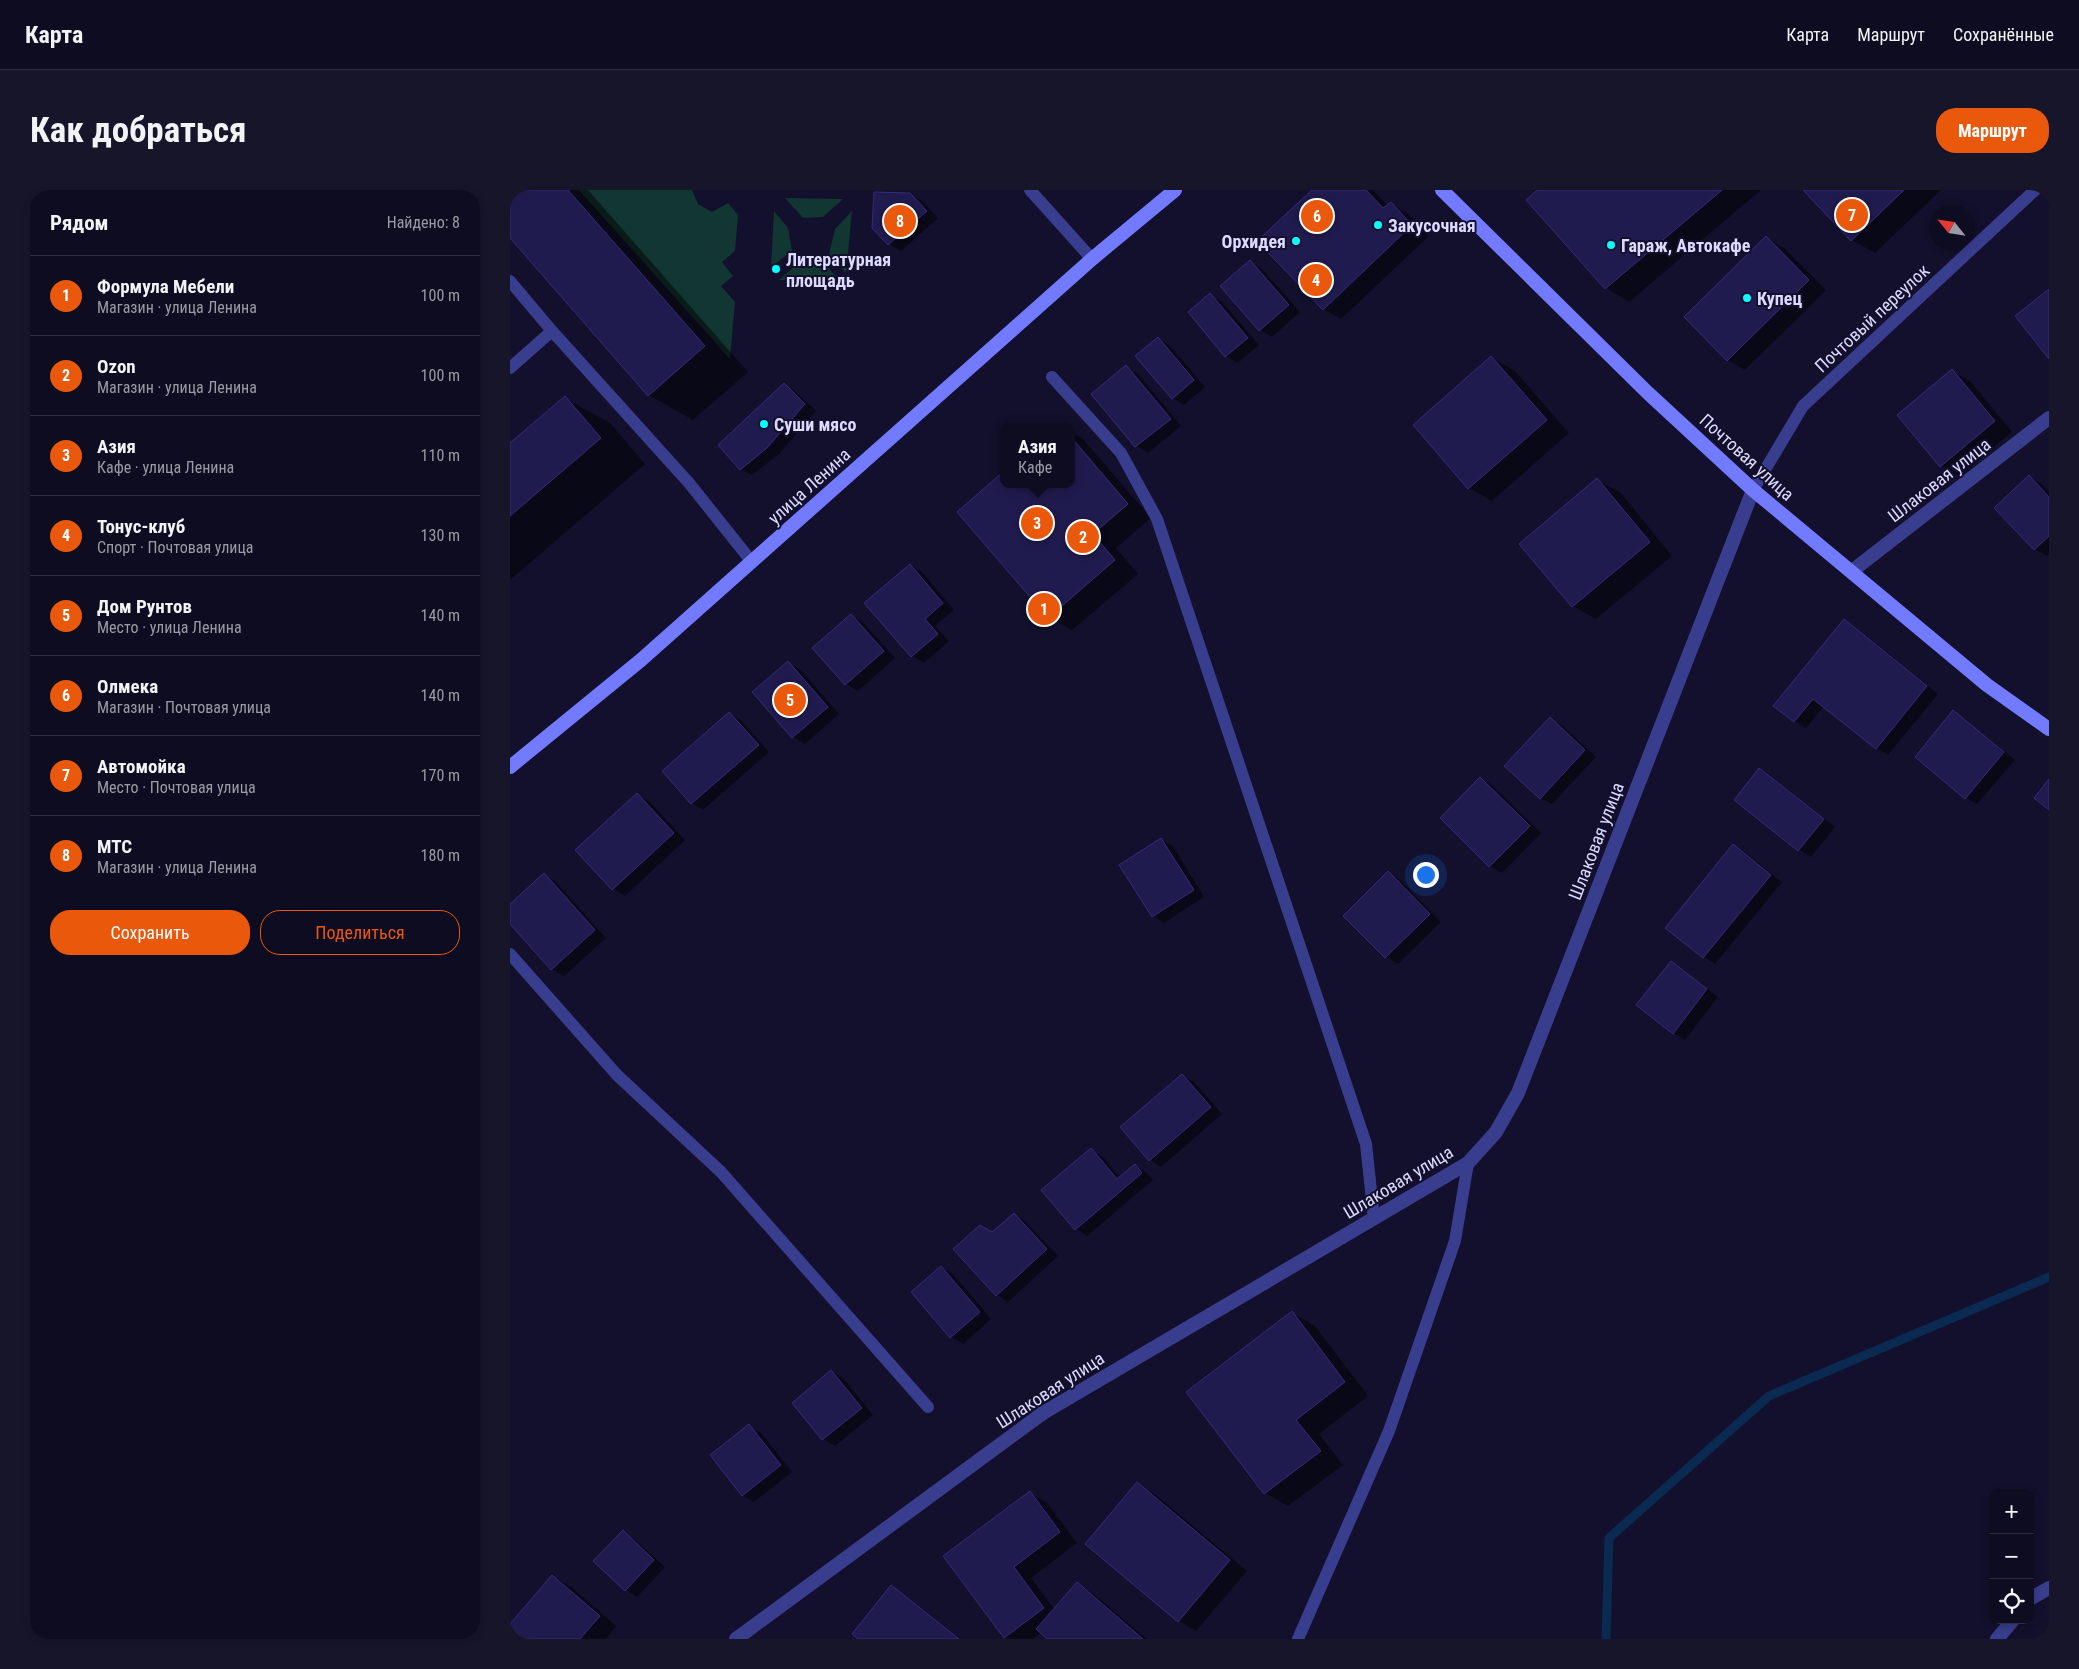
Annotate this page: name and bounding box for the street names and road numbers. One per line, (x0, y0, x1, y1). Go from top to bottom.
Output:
street label: Почтовый переулок (1811, 259, 1934, 376)
street label: Почтовая улица (1696, 409, 1798, 505)
street label: Шлаковая улица (1884, 434, 1994, 526)
street label: улица Ленина (764, 444, 854, 528)
street label: Шлаковая улица (1564, 779, 1628, 903)
street label: Шлаковая улица (1339, 1141, 1457, 1223)
street label: Шлаковая улица (992, 1347, 1108, 1433)

